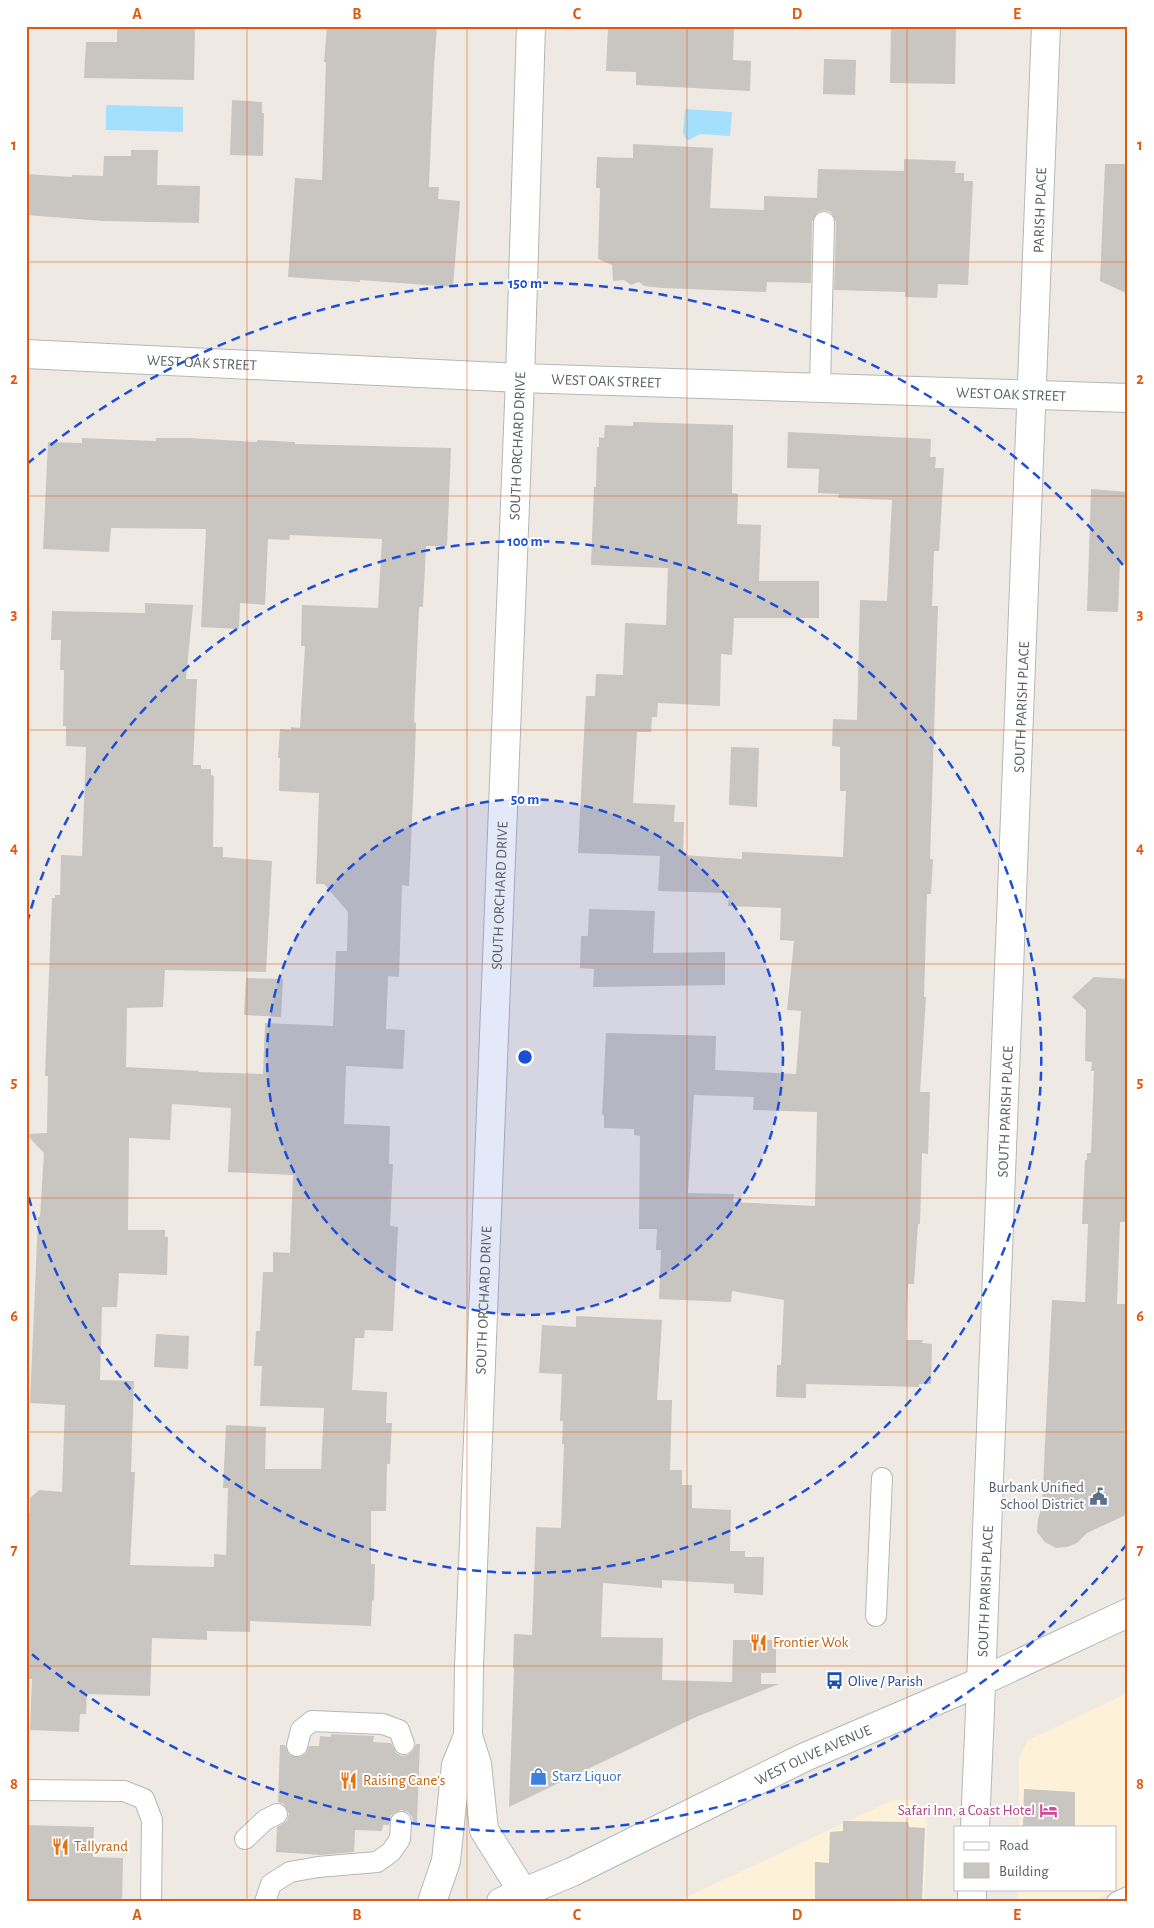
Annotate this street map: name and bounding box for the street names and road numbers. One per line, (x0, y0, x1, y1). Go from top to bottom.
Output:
street label: PARISH PLACE (1031, 167, 1049, 253)
street label: WEST OAK STREET (146, 353, 258, 373)
street label: SOUTH ORCHARD DRIVE (507, 372, 528, 521)
street label: WEST OAK STREET (551, 372, 662, 391)
street label: WEST OAK STREET (956, 385, 1067, 404)
street label: SOUTH PARISH PLACE (1012, 641, 1032, 773)
street label: SOUTH ORCHARD DRIVE (490, 821, 510, 970)
street label: SOUTH PARISH PLACE (996, 1046, 1016, 1178)
street label: SOUTH ORCHARD DRIVE (474, 1226, 494, 1375)
street label: SOUTH PARISH PLACE (975, 1525, 996, 1657)
street label: WEST OLIVE AVENUE (753, 1723, 873, 1788)

